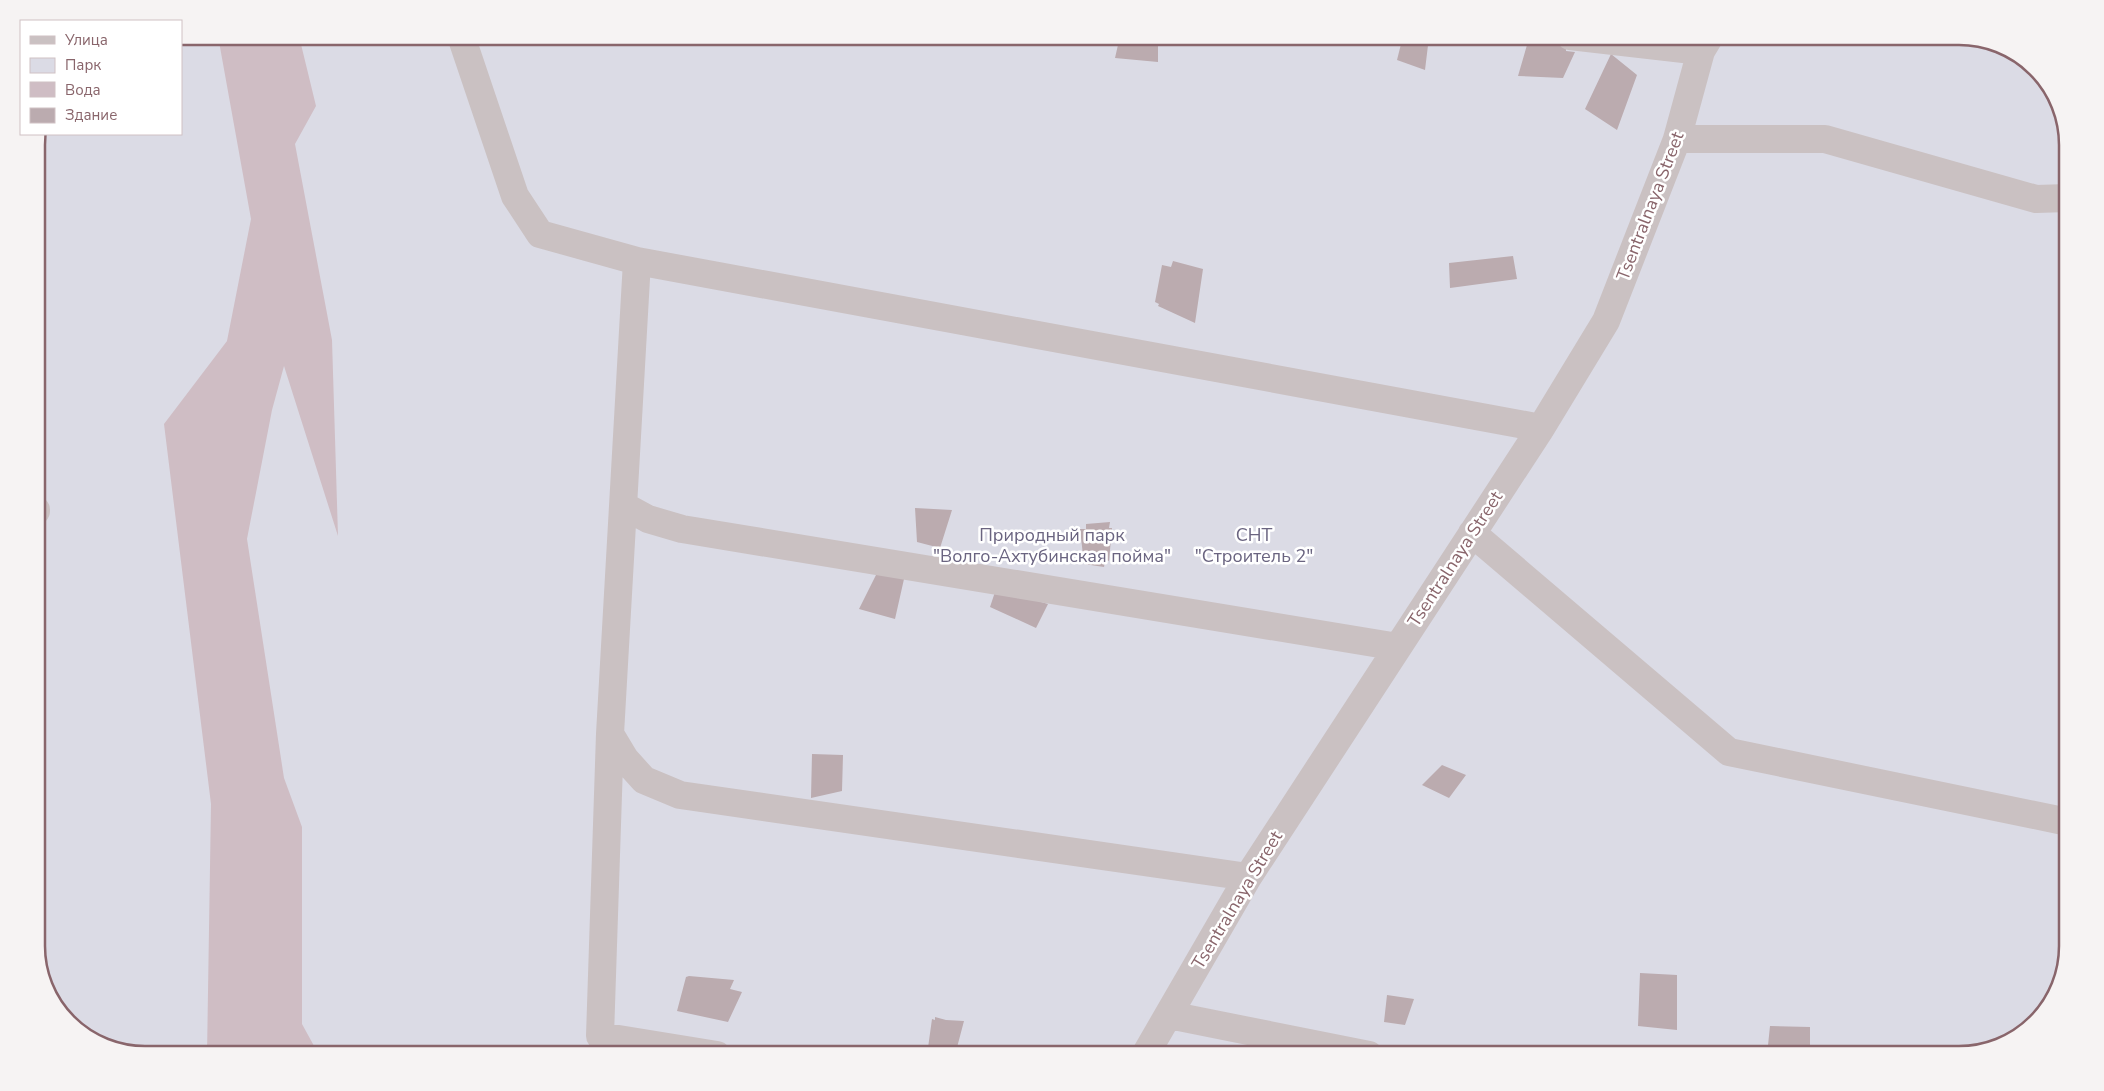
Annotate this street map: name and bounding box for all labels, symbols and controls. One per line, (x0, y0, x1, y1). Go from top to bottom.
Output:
legend (20, 20, 182, 135)
text: Улица (64, 30, 108, 50)
text: Парк (65, 55, 101, 75)
text: Вода (65, 80, 101, 100)
text: Здание (65, 105, 117, 125)
street label: Tsentralnaya Street (1611, 128, 1690, 284)
street label: Tsentralnaya Street (1402, 486, 1508, 632)
park label: Природный парк "Волго-Ахтубинская пойма" (933, 523, 1171, 568)
park label: СНТ "Строитель 2" (1195, 523, 1313, 568)
street label: Tsentralnaya Street (1186, 826, 1288, 974)

